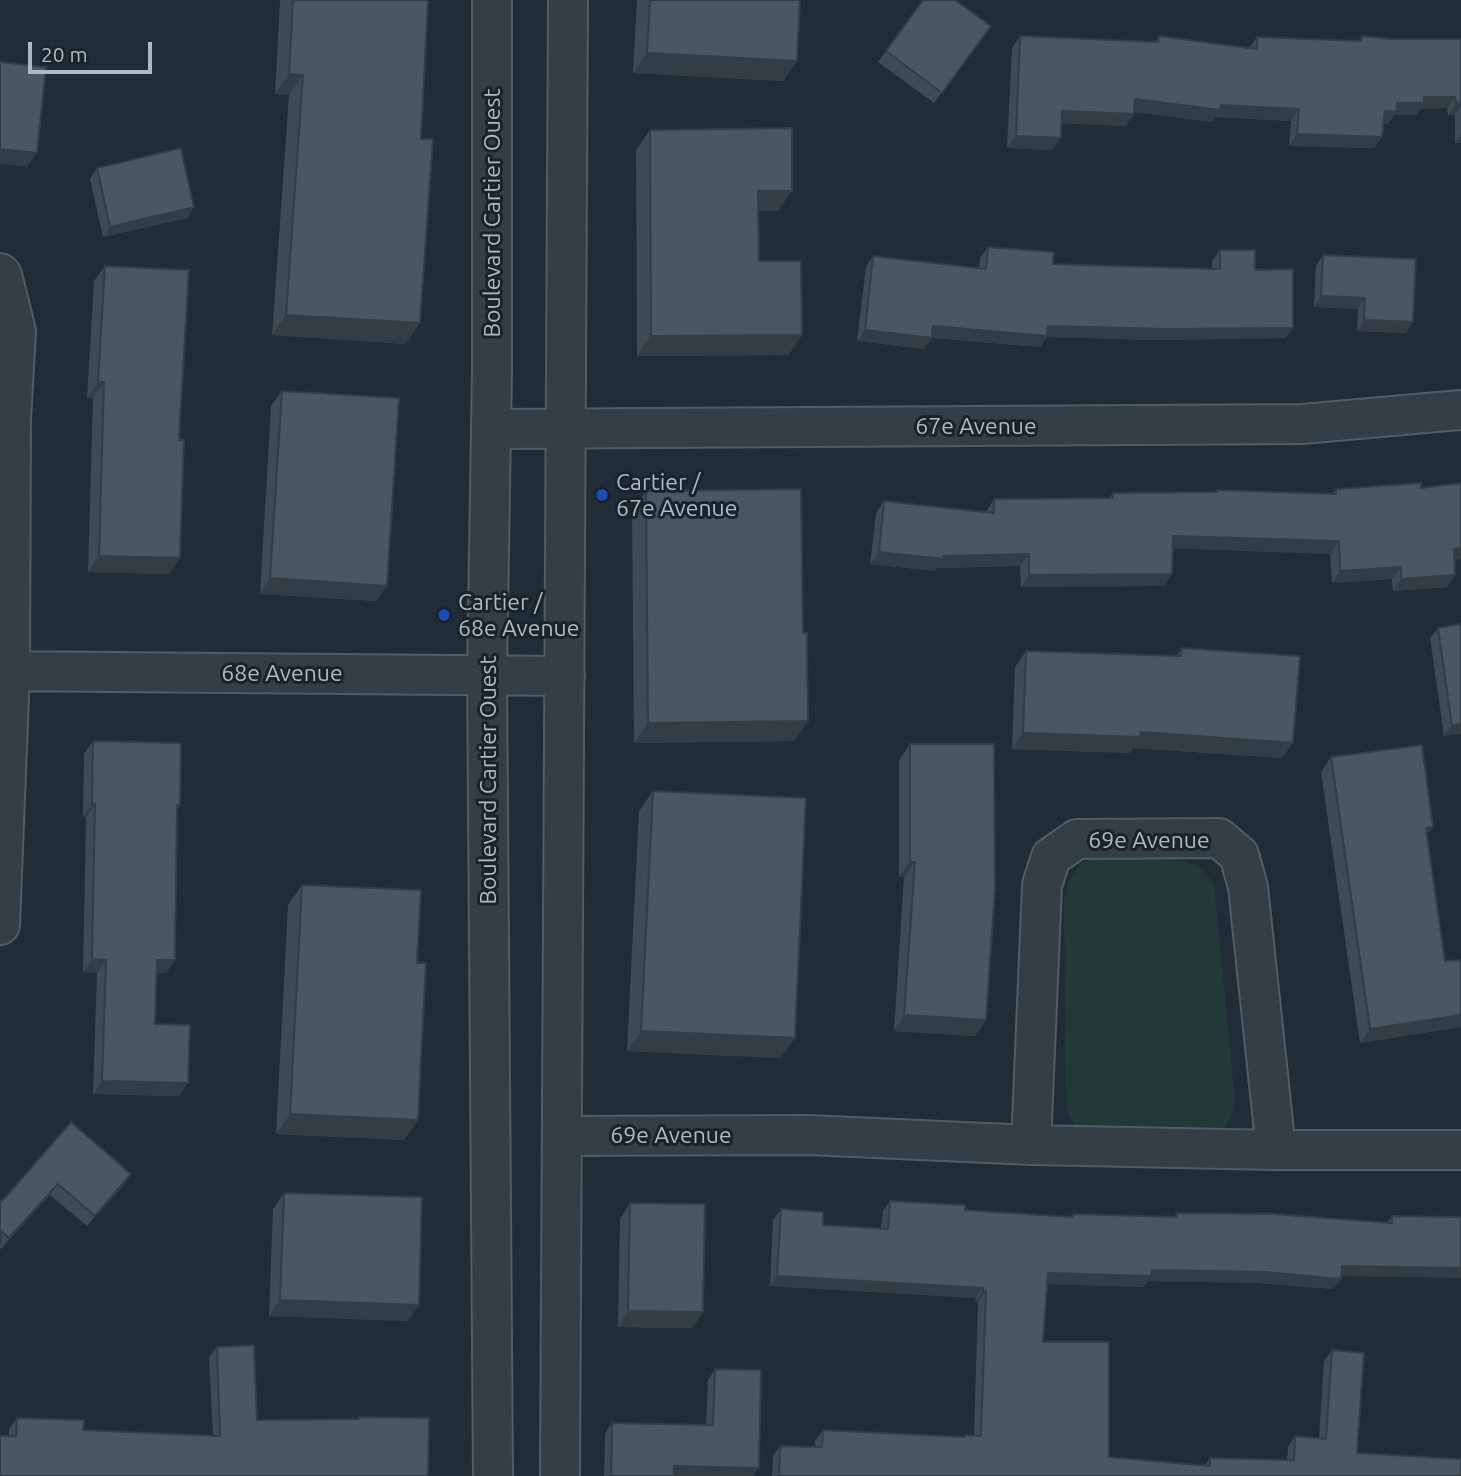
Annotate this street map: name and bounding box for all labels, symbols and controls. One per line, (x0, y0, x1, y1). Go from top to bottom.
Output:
scale bar (32, 28, 156, 72)
text: 20 m (41, 42, 88, 66)
street label: Boulevard Cartier Ouest (478, 88, 506, 338)
street label: 67e Avenue (915, 412, 1037, 440)
place label: Cartier / 67e Avenue (616, 468, 737, 522)
marker: Cartier / 67e Avenue (594, 487, 610, 503)
place label: Cartier / 68e Avenue (458, 588, 579, 642)
marker: Cartier / 68e Avenue (436, 607, 452, 623)
street label: Boulevard Cartier Ouest (474, 655, 502, 905)
street label: 68e Avenue (221, 659, 343, 687)
street label: 69e Avenue (1088, 826, 1210, 854)
street label: 69e Avenue (610, 1121, 732, 1149)

